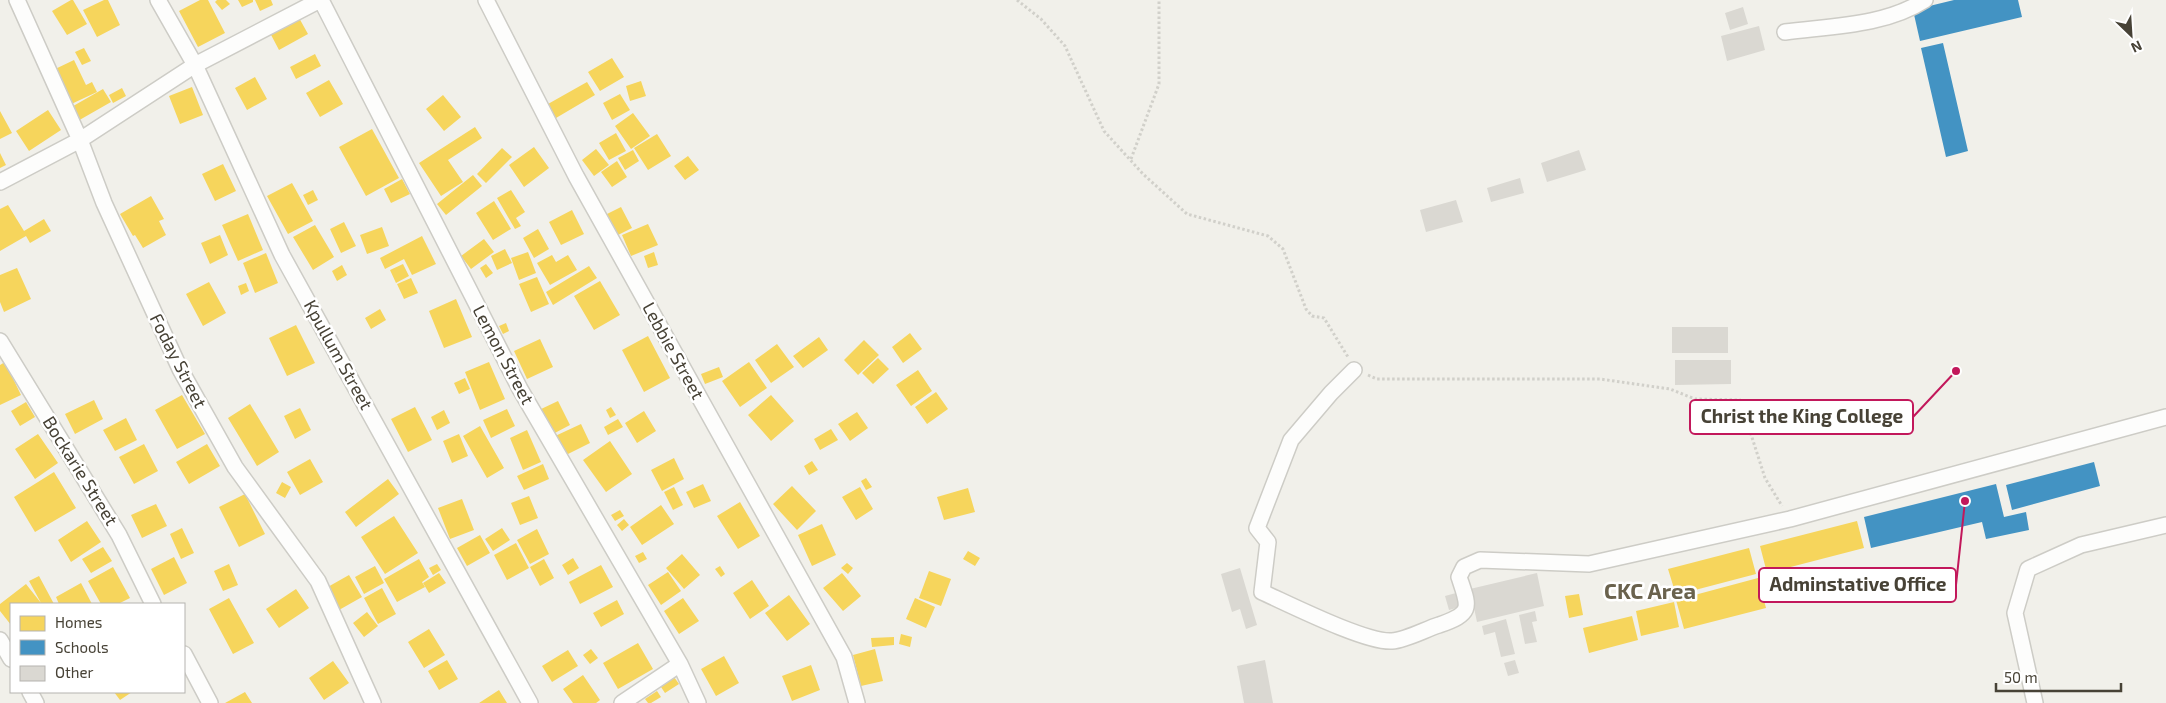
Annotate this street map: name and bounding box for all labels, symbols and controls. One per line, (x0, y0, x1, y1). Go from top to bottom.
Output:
north arrow (2106, 10, 2156, 60)
text: N (2129, 37, 2145, 57)
street label: Kpullum Street (300, 296, 378, 413)
street label: Lebbie Street (638, 298, 710, 403)
street label: Lemon Street (468, 301, 539, 408)
street label: Foday Street (146, 310, 212, 412)
callout: Christ the King College (1690, 400, 1913, 434)
text: Christ the King College (1701, 404, 1904, 427)
street label: Bockarie Street (38, 412, 123, 529)
callout: Adminstative Office (1759, 568, 1956, 602)
text: Adminstative Office (1770, 572, 1947, 595)
district label: CKC Area (1604, 577, 1696, 603)
legend (10, 603, 185, 693)
text: Homes (55, 613, 102, 631)
text: Schools (55, 638, 109, 656)
scale bar (1996, 660, 2121, 692)
text: Other (55, 663, 94, 681)
text: 50 m (2004, 668, 2038, 686)

